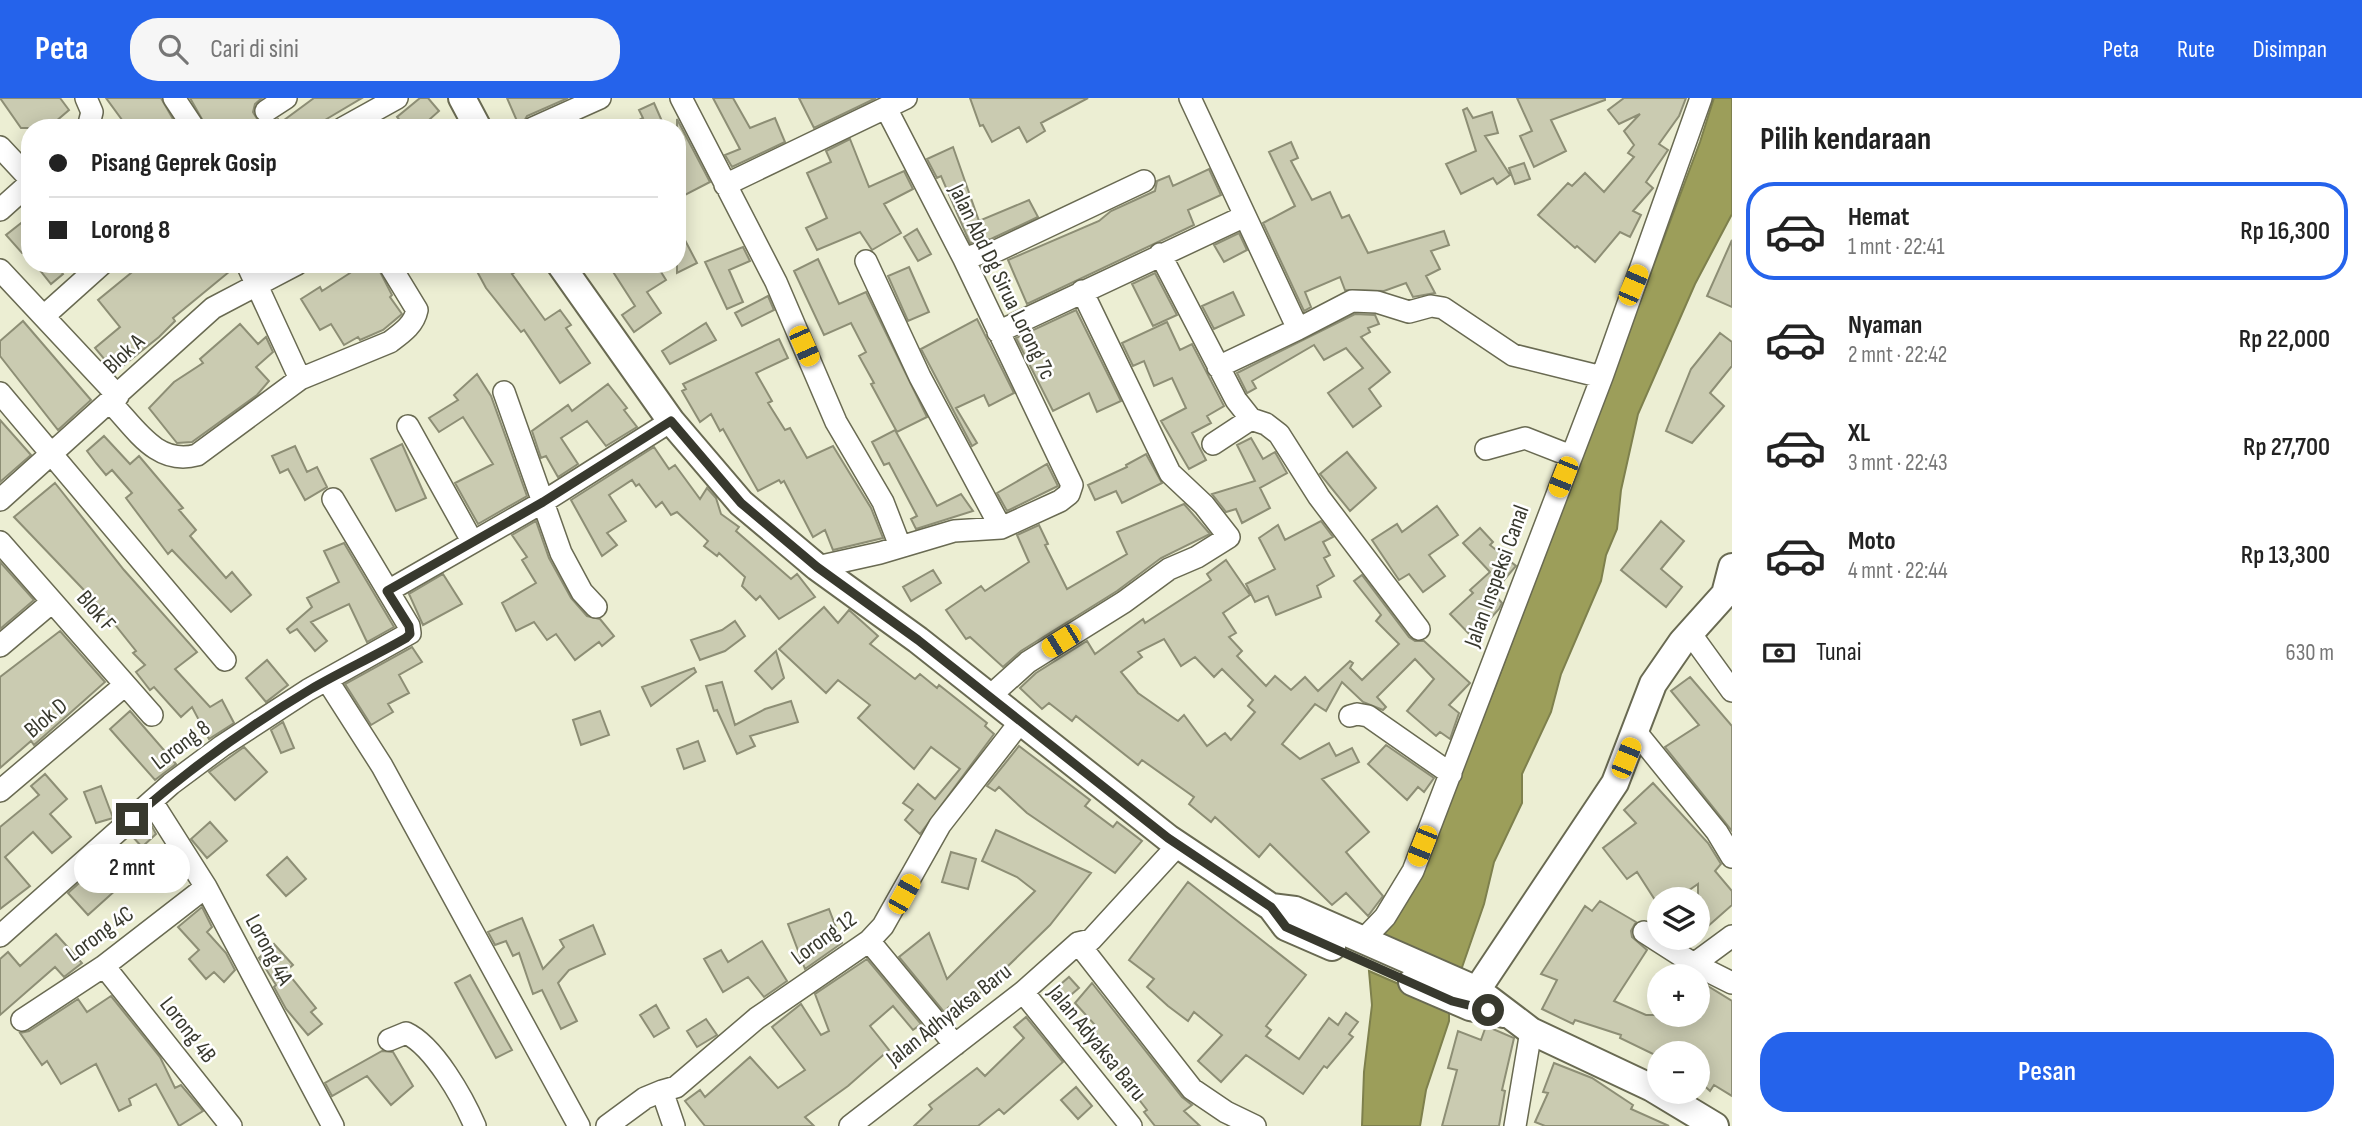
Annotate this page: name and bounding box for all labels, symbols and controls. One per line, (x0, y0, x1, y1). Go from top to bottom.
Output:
search box (130, 18, 620, 81)
text: Peta (35, 29, 88, 69)
icon: search (154, 30, 192, 68)
text: Cari di sini (210, 34, 299, 65)
text: Peta (2103, 35, 2139, 64)
text: Rute (2177, 35, 2215, 64)
text: Disimpan (2253, 35, 2327, 64)
text: Pilih kendaraan (1760, 120, 1931, 159)
text: Pisang Geprek Gosip (91, 148, 277, 179)
street label: Jalan Abd Dg Sirua Lorong 7c (942, 179, 1062, 384)
icon: car (1764, 200, 1827, 263)
text: Hemat (1848, 202, 1909, 233)
text: Lorong 8 (91, 215, 170, 246)
text: Rp 16,300 (2240, 216, 2330, 247)
text: 1 mnt · 22:41 (1848, 233, 1944, 261)
car (1616, 262, 1651, 308)
icon: car (1764, 308, 1827, 371)
text: Nyaman (1848, 310, 1922, 341)
car (786, 323, 823, 369)
text: Rp 22,000 (2239, 324, 2330, 355)
street label: Blok A (97, 328, 151, 380)
text: 2 mnt · 22:42 (1848, 341, 1947, 369)
icon: car (1764, 416, 1827, 479)
text: XL (1848, 418, 1870, 449)
text: Rp 27,700 (2243, 432, 2330, 463)
text: 3 mnt · 22:43 (1848, 449, 1948, 477)
car (1546, 454, 1581, 500)
street label: Jalan Inspeksi Canal (1458, 501, 1536, 652)
icon: car (1764, 524, 1827, 587)
text: Moto (1848, 526, 1896, 557)
text: Rp 13,300 (2241, 540, 2330, 571)
text: 4 mnt · 22:44 (1848, 557, 1948, 585)
street label: Blok F (70, 585, 122, 637)
car (1038, 621, 1085, 661)
icon: cash (1760, 634, 1798, 672)
text: Tunai (1816, 637, 1862, 668)
text: 630 m (2286, 639, 2334, 667)
street label: Blok D (19, 692, 73, 744)
street label: Lorong 8 (146, 714, 216, 776)
car (1609, 735, 1644, 781)
route end (116, 803, 148, 835)
car (1405, 823, 1440, 869)
callout: 2 mnt (74, 844, 190, 892)
text: 2 mnt (109, 854, 155, 882)
car (885, 871, 924, 917)
map controls (1647, 887, 1710, 1104)
button: layers (1647, 887, 1710, 950)
street label: Lorong 4C (61, 900, 139, 968)
street label: Lorong 12 (786, 905, 862, 971)
street label: Lorong 4A (239, 910, 299, 990)
street label: Jalan Adhyaksa Baru (880, 957, 1017, 1073)
button: + (1647, 964, 1710, 1027)
street label: Jalan Adyaksa Baru (1041, 979, 1152, 1107)
street label: Lorong 4B (154, 991, 222, 1069)
route start (1472, 994, 1504, 1026)
button: Pesan (1760, 1032, 2334, 1112)
button: − (1647, 1041, 1710, 1104)

